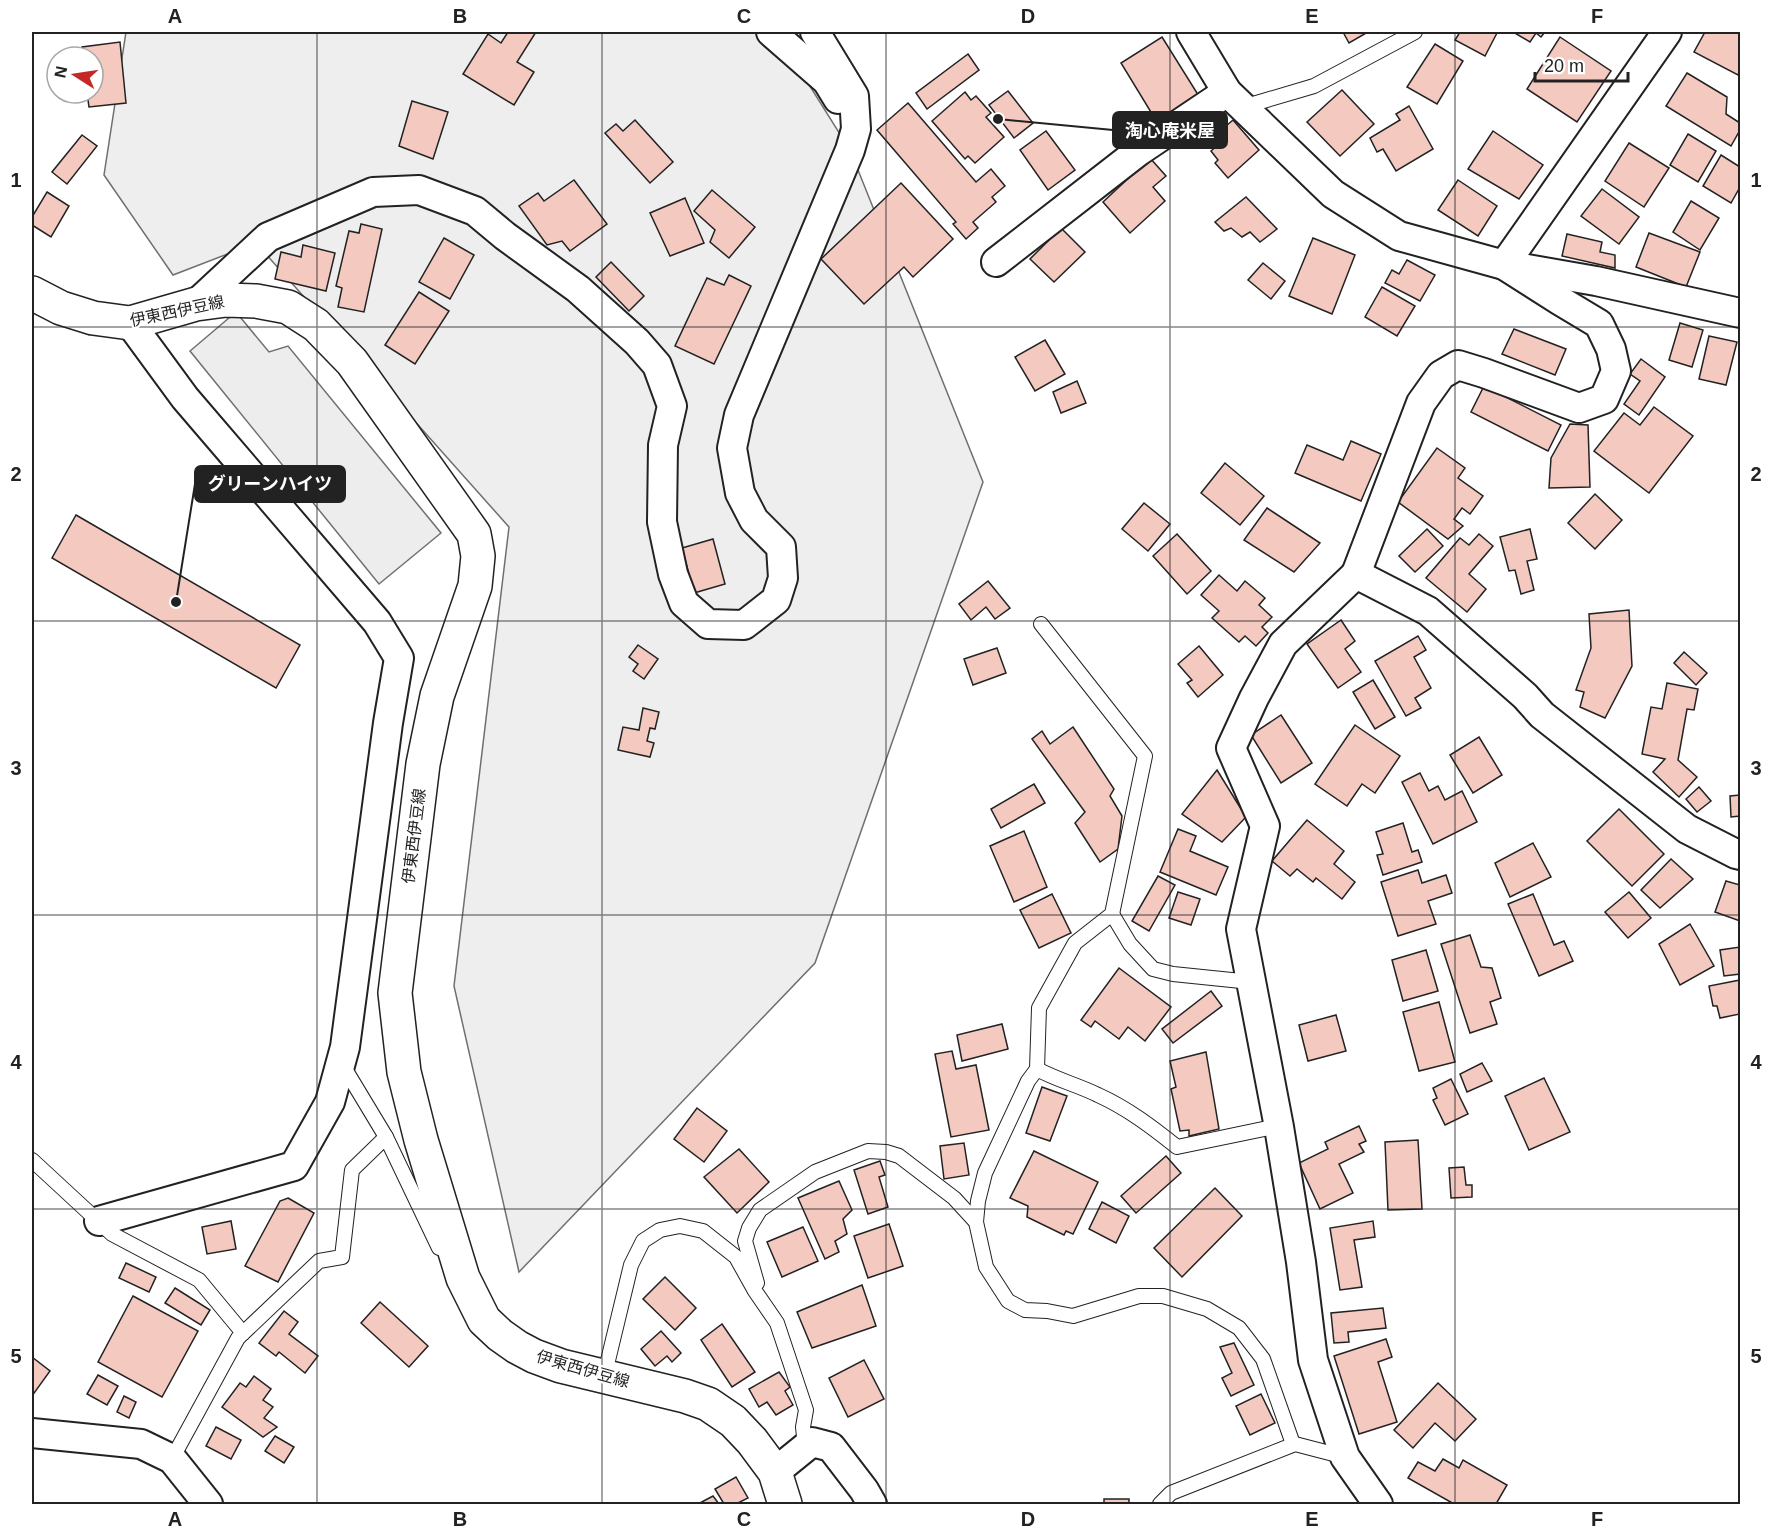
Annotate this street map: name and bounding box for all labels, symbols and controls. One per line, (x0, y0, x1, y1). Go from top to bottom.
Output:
text: A (168, 5, 182, 27)
text: B (453, 5, 467, 27)
text: C (737, 5, 751, 27)
text: D (1021, 5, 1035, 27)
text: E (1305, 5, 1319, 27)
text: F (1591, 5, 1603, 27)
north arrow (45, 45, 105, 105)
scale bar (1535, 45, 1628, 83)
text: 20 m (1544, 56, 1584, 76)
text: N (51, 65, 70, 79)
callout: 淘心庵米屋 (1113, 112, 1227, 148)
text: 淘心庵米屋 (1125, 121, 1215, 141)
text: 1 (10, 169, 22, 191)
text: 1 (1750, 169, 1762, 191)
street label: 伊東西伊豆線 (128, 293, 226, 329)
text: 2 (10, 463, 22, 485)
text: 2 (1750, 463, 1762, 485)
callout: グリーンハイツ (195, 466, 345, 502)
text: グリーンハイツ (208, 474, 332, 494)
text: 3 (10, 757, 22, 779)
text: 3 (1750, 757, 1762, 779)
street label: 伊東西伊豆線 (400, 787, 428, 885)
text: 4 (10, 1051, 22, 1073)
text: 4 (1750, 1051, 1762, 1073)
text: 5 (10, 1345, 22, 1367)
text: 5 (1750, 1345, 1762, 1367)
street label: 伊東西伊豆線 (535, 1348, 631, 1390)
text: A (168, 1508, 182, 1530)
text: B (453, 1508, 467, 1530)
text: C (737, 1508, 751, 1530)
text: D (1021, 1508, 1035, 1530)
text: E (1305, 1508, 1319, 1530)
text: F (1591, 1508, 1603, 1530)

